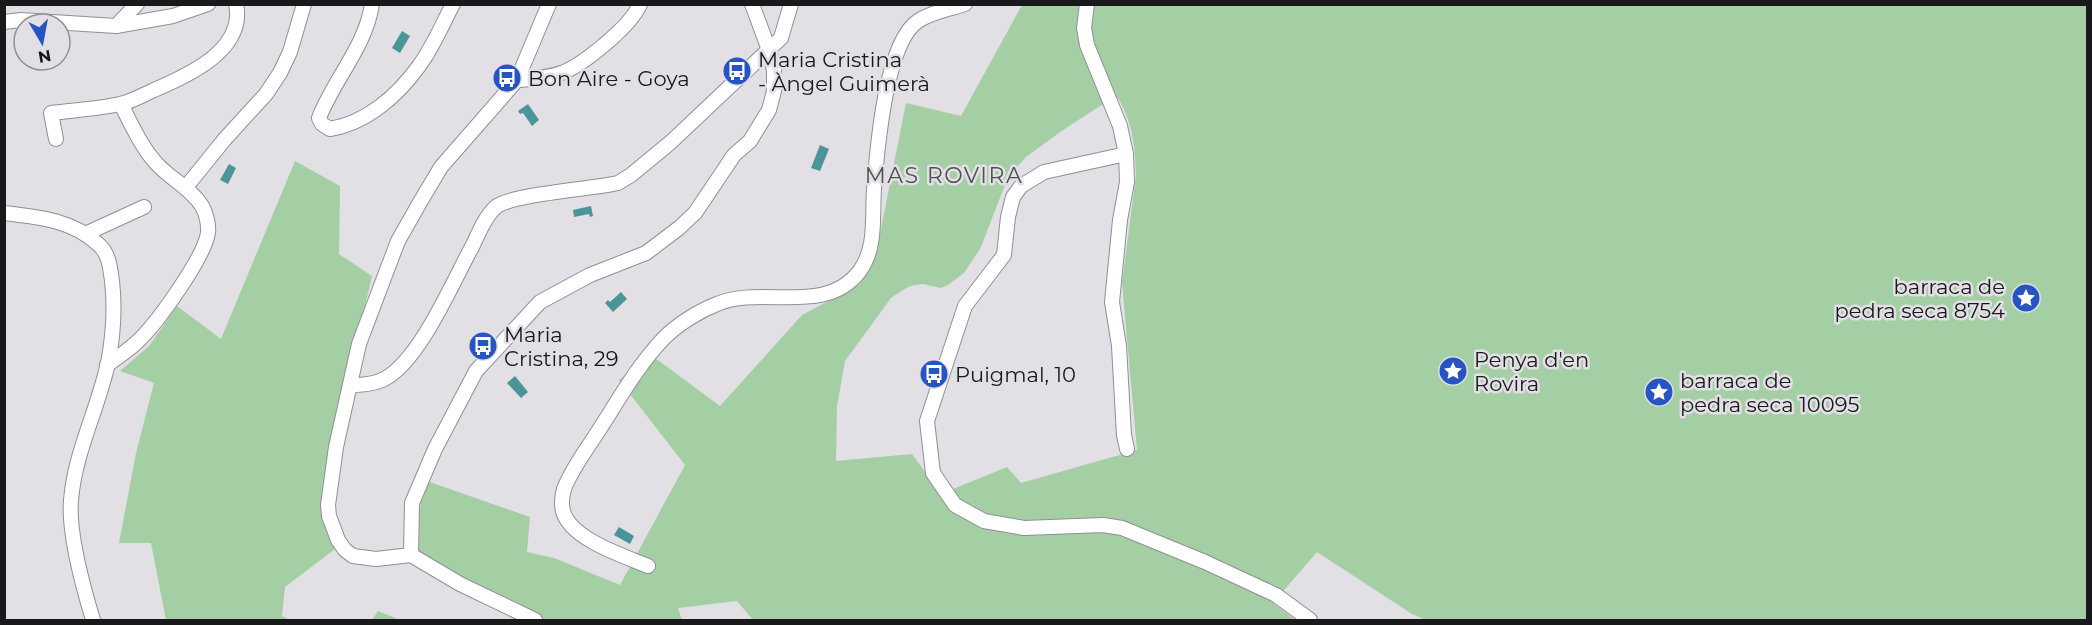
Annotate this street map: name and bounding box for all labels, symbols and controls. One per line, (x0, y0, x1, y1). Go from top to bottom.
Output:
north arrow (12, 12, 72, 72)
text: N (36, 46, 53, 67)
place label: Maria Cristina - Àngel Guimerà (758, 47, 930, 96)
bus stop icon: Maria Cristina - Àngel Guimerà (721, 55, 753, 87)
bus stop icon: Bon Aire - Goya (491, 62, 523, 94)
place label: Bon Aire - Goya (528, 66, 690, 91)
district label: MAS ROVIRA (865, 162, 1023, 189)
place label: barraca de pedra seca 8754 (1835, 274, 2005, 323)
place icon: barraca de pedra seca 8754 (2010, 282, 2042, 314)
place label: Maria Cristina, 29 (504, 322, 618, 371)
bus stop icon: Maria Cristina, 29 (467, 330, 499, 362)
place label: Penya d'en Rovira (1474, 347, 1589, 396)
place icon: Penya d'en Rovira (1437, 355, 1469, 387)
bus stop icon: Puigmal, 10 (918, 358, 950, 390)
place label: Puigmal, 10 (955, 362, 1076, 387)
place label: barraca de pedra seca 10095 (1680, 368, 1859, 417)
place icon: barraca de pedra seca 10095 (1643, 376, 1675, 408)

